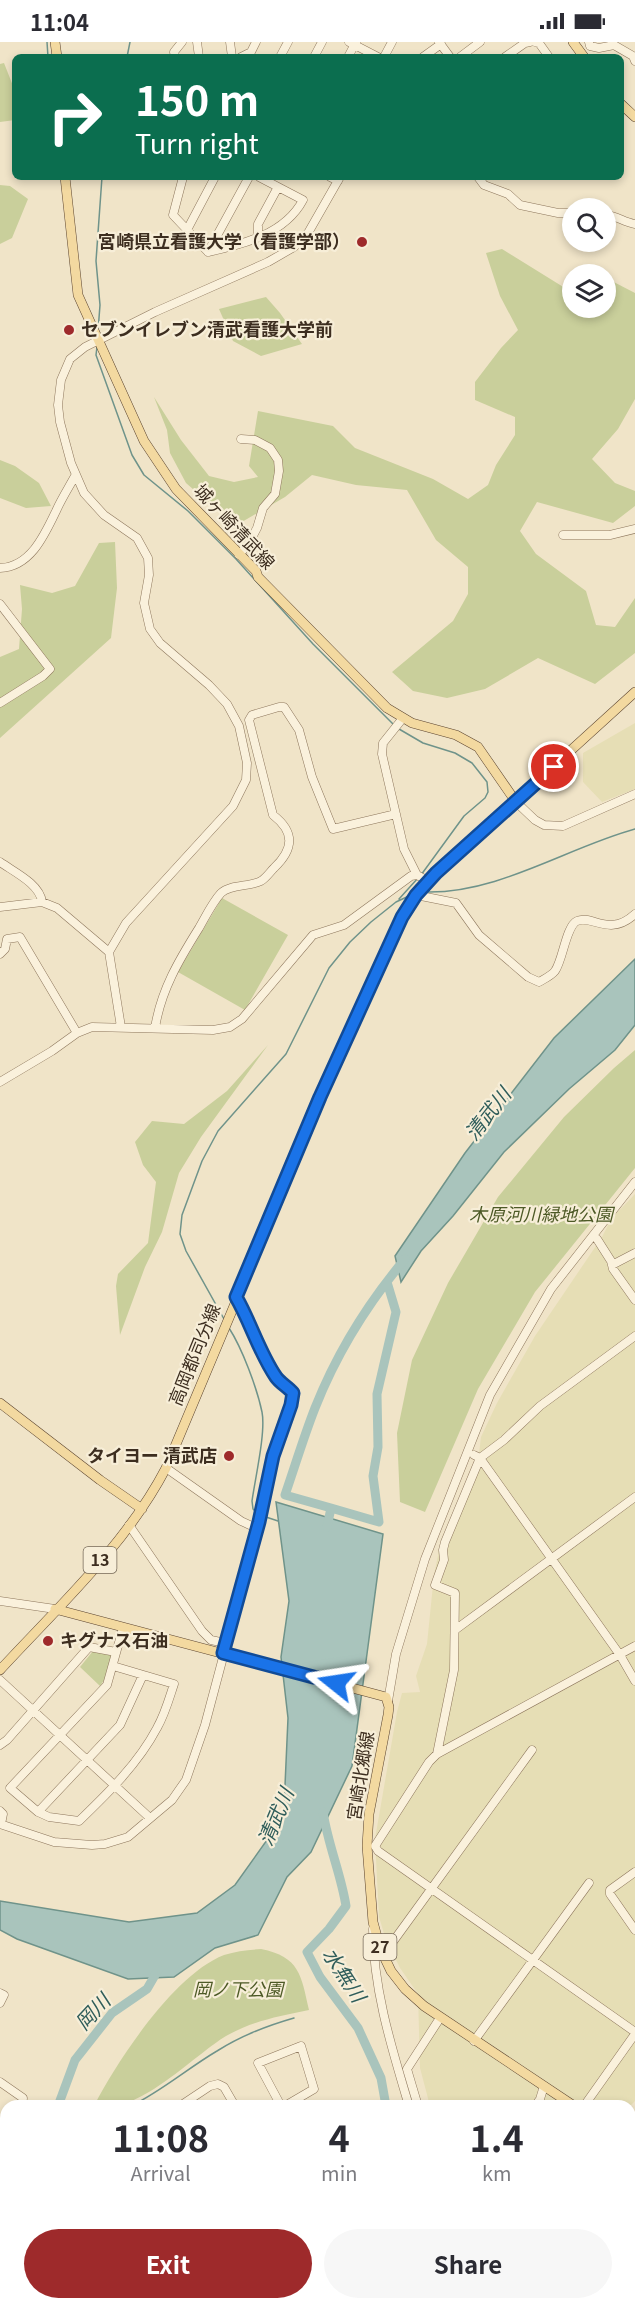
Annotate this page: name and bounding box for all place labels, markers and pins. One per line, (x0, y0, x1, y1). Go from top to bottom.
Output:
place label: 宮崎県立看護大学（看護学部） (98, 227, 350, 253)
marker: 宮崎県立看護大学（看護学部） (355, 235, 369, 249)
place label: セブンイレブン清武看護大学前 (81, 315, 333, 341)
marker: セブンイレブン清武看護大学前 (62, 323, 76, 337)
pin (528, 741, 579, 792)
place label: タイヨー 清武店 (87, 1441, 217, 1467)
marker: タイヨー 清武店 (222, 1449, 236, 1463)
place label: キグナス石油 (60, 1626, 168, 1652)
marker: キグナス石油 (41, 1634, 55, 1648)

